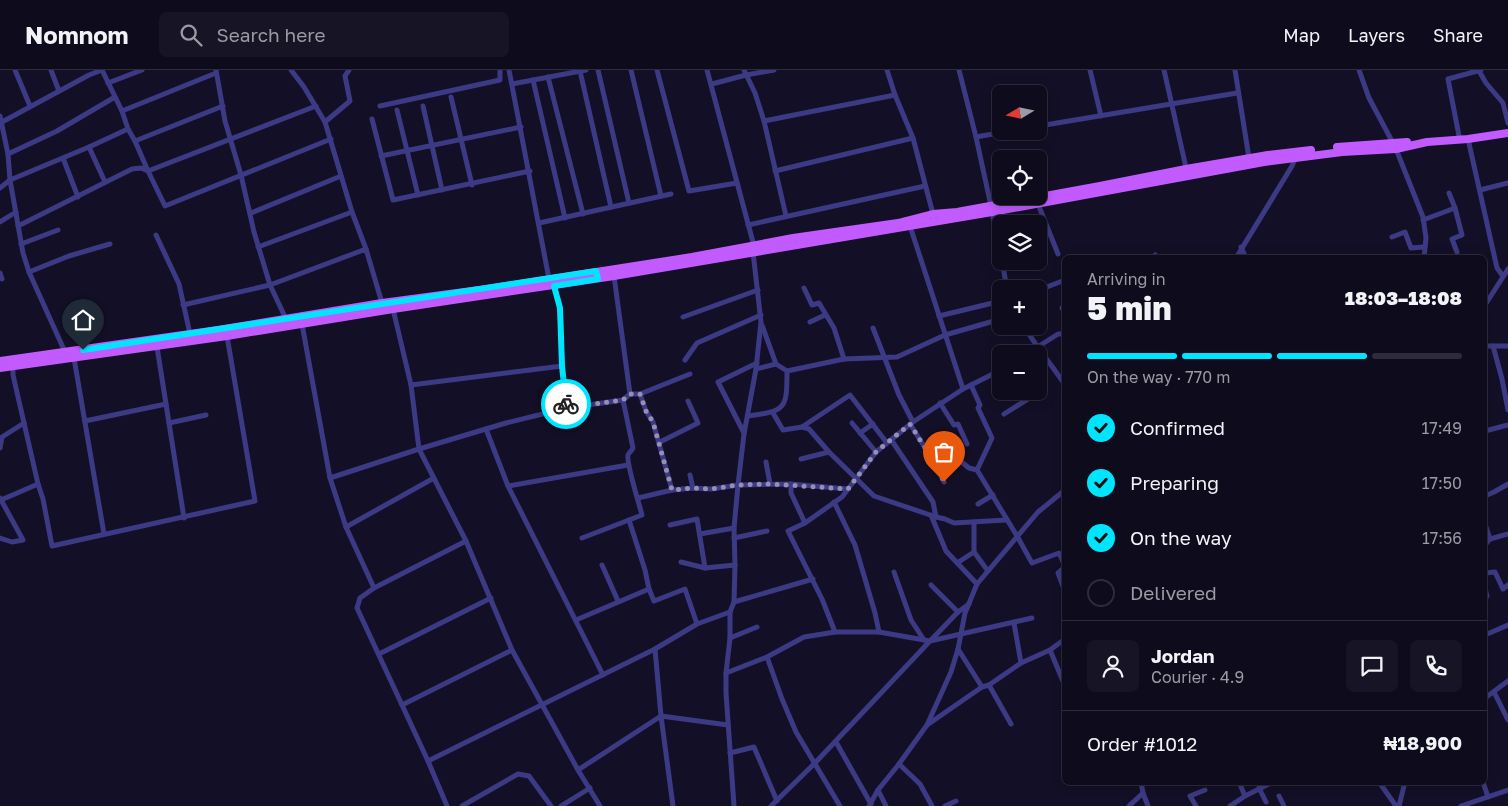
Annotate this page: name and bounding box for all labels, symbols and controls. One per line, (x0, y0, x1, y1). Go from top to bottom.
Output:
search box (159, 12, 509, 57)
text: Nomnom (25, 20, 129, 49)
icon: search (177, 21, 205, 49)
text: Search here (217, 23, 325, 46)
text: Map (1283, 24, 1320, 46)
text: Layers (1348, 24, 1405, 46)
text: Share (1433, 24, 1483, 46)
north arrow (992, 85, 1048, 140)
map controls (992, 85, 1047, 400)
button: locate (992, 150, 1047, 205)
button: layers (992, 215, 1047, 270)
text: Arriving in (1087, 269, 1166, 289)
button: + (992, 280, 1047, 335)
text: 18:03–18:08 (1345, 286, 1462, 309)
text: 5 min (1087, 289, 1172, 327)
pin (62, 299, 104, 350)
icon: home (69, 306, 97, 334)
button: − (992, 345, 1047, 400)
text: On the way · 770 m (1087, 367, 1230, 387)
courier (541, 379, 591, 429)
icon: bike (552, 390, 580, 418)
icon: check (1087, 414, 1115, 442)
text: Confirmed (1130, 416, 1225, 439)
text: 17:49 (1422, 418, 1462, 438)
pin (923, 431, 965, 482)
icon: bag (930, 438, 958, 466)
icon: check (1087, 469, 1115, 497)
text: Preparing (1130, 471, 1219, 494)
text: 17:50 (1422, 473, 1462, 493)
icon: check (1087, 524, 1115, 552)
text: On the way (1130, 526, 1232, 549)
text: 17:56 (1422, 528, 1462, 548)
text: Delivered (1130, 581, 1217, 604)
button: person (1087, 640, 1139, 692)
button: chat (1346, 640, 1398, 692)
button: phone (1410, 640, 1462, 692)
text: Jordan (1151, 644, 1215, 667)
text: Courier · 4.9 (1151, 667, 1244, 687)
text: ₦18,900 (1383, 731, 1462, 754)
text: Order #1012 (1087, 732, 1197, 755)

